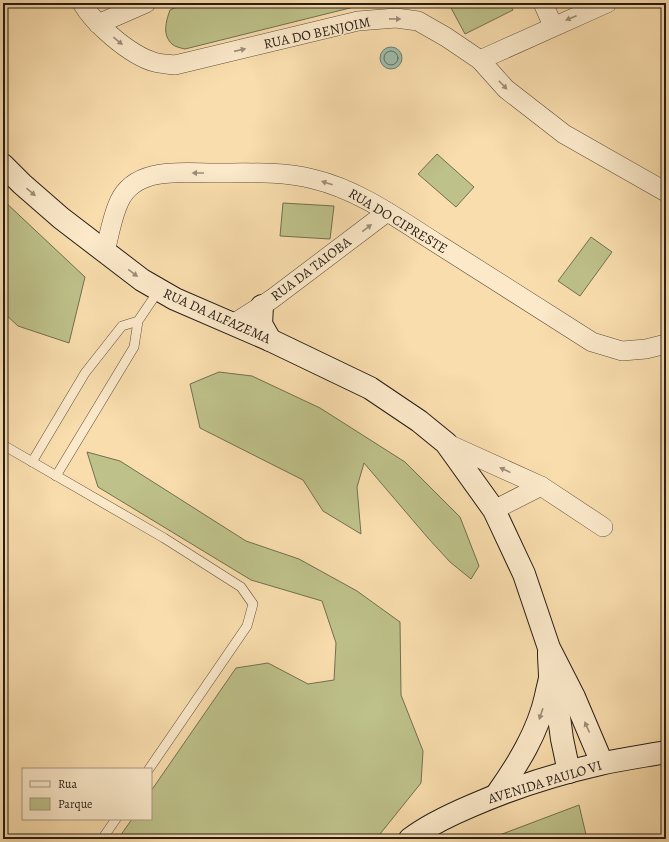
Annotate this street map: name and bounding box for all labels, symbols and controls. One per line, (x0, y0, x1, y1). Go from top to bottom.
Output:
street label: RUA DO BENJOIM (262, 12, 372, 54)
one-way arrow (389, 16, 402, 22)
one-way arrow (565, 16, 577, 22)
one-way arrow (113, 36, 124, 45)
one-way arrow (234, 46, 246, 52)
one-way arrow (498, 80, 507, 90)
one-way arrow (191, 170, 204, 176)
one-way arrow (321, 180, 333, 186)
street label: RUA DO CIPRESTE (345, 184, 451, 258)
one-way arrow (26, 188, 36, 197)
one-way arrow (361, 223, 372, 232)
street label: RUA DA TAIOBA (267, 232, 356, 305)
one-way arrow (127, 269, 138, 277)
street label: RUA DA ALFAZEMA (160, 284, 274, 349)
one-way arrow (499, 467, 511, 473)
one-way arrow (537, 708, 543, 720)
one-way arrow (584, 722, 590, 733)
street label: AVENIDA PAULO VI (485, 756, 604, 809)
legend (22, 768, 152, 820)
text: Rua (58, 776, 77, 792)
text: Parque (58, 796, 93, 812)

